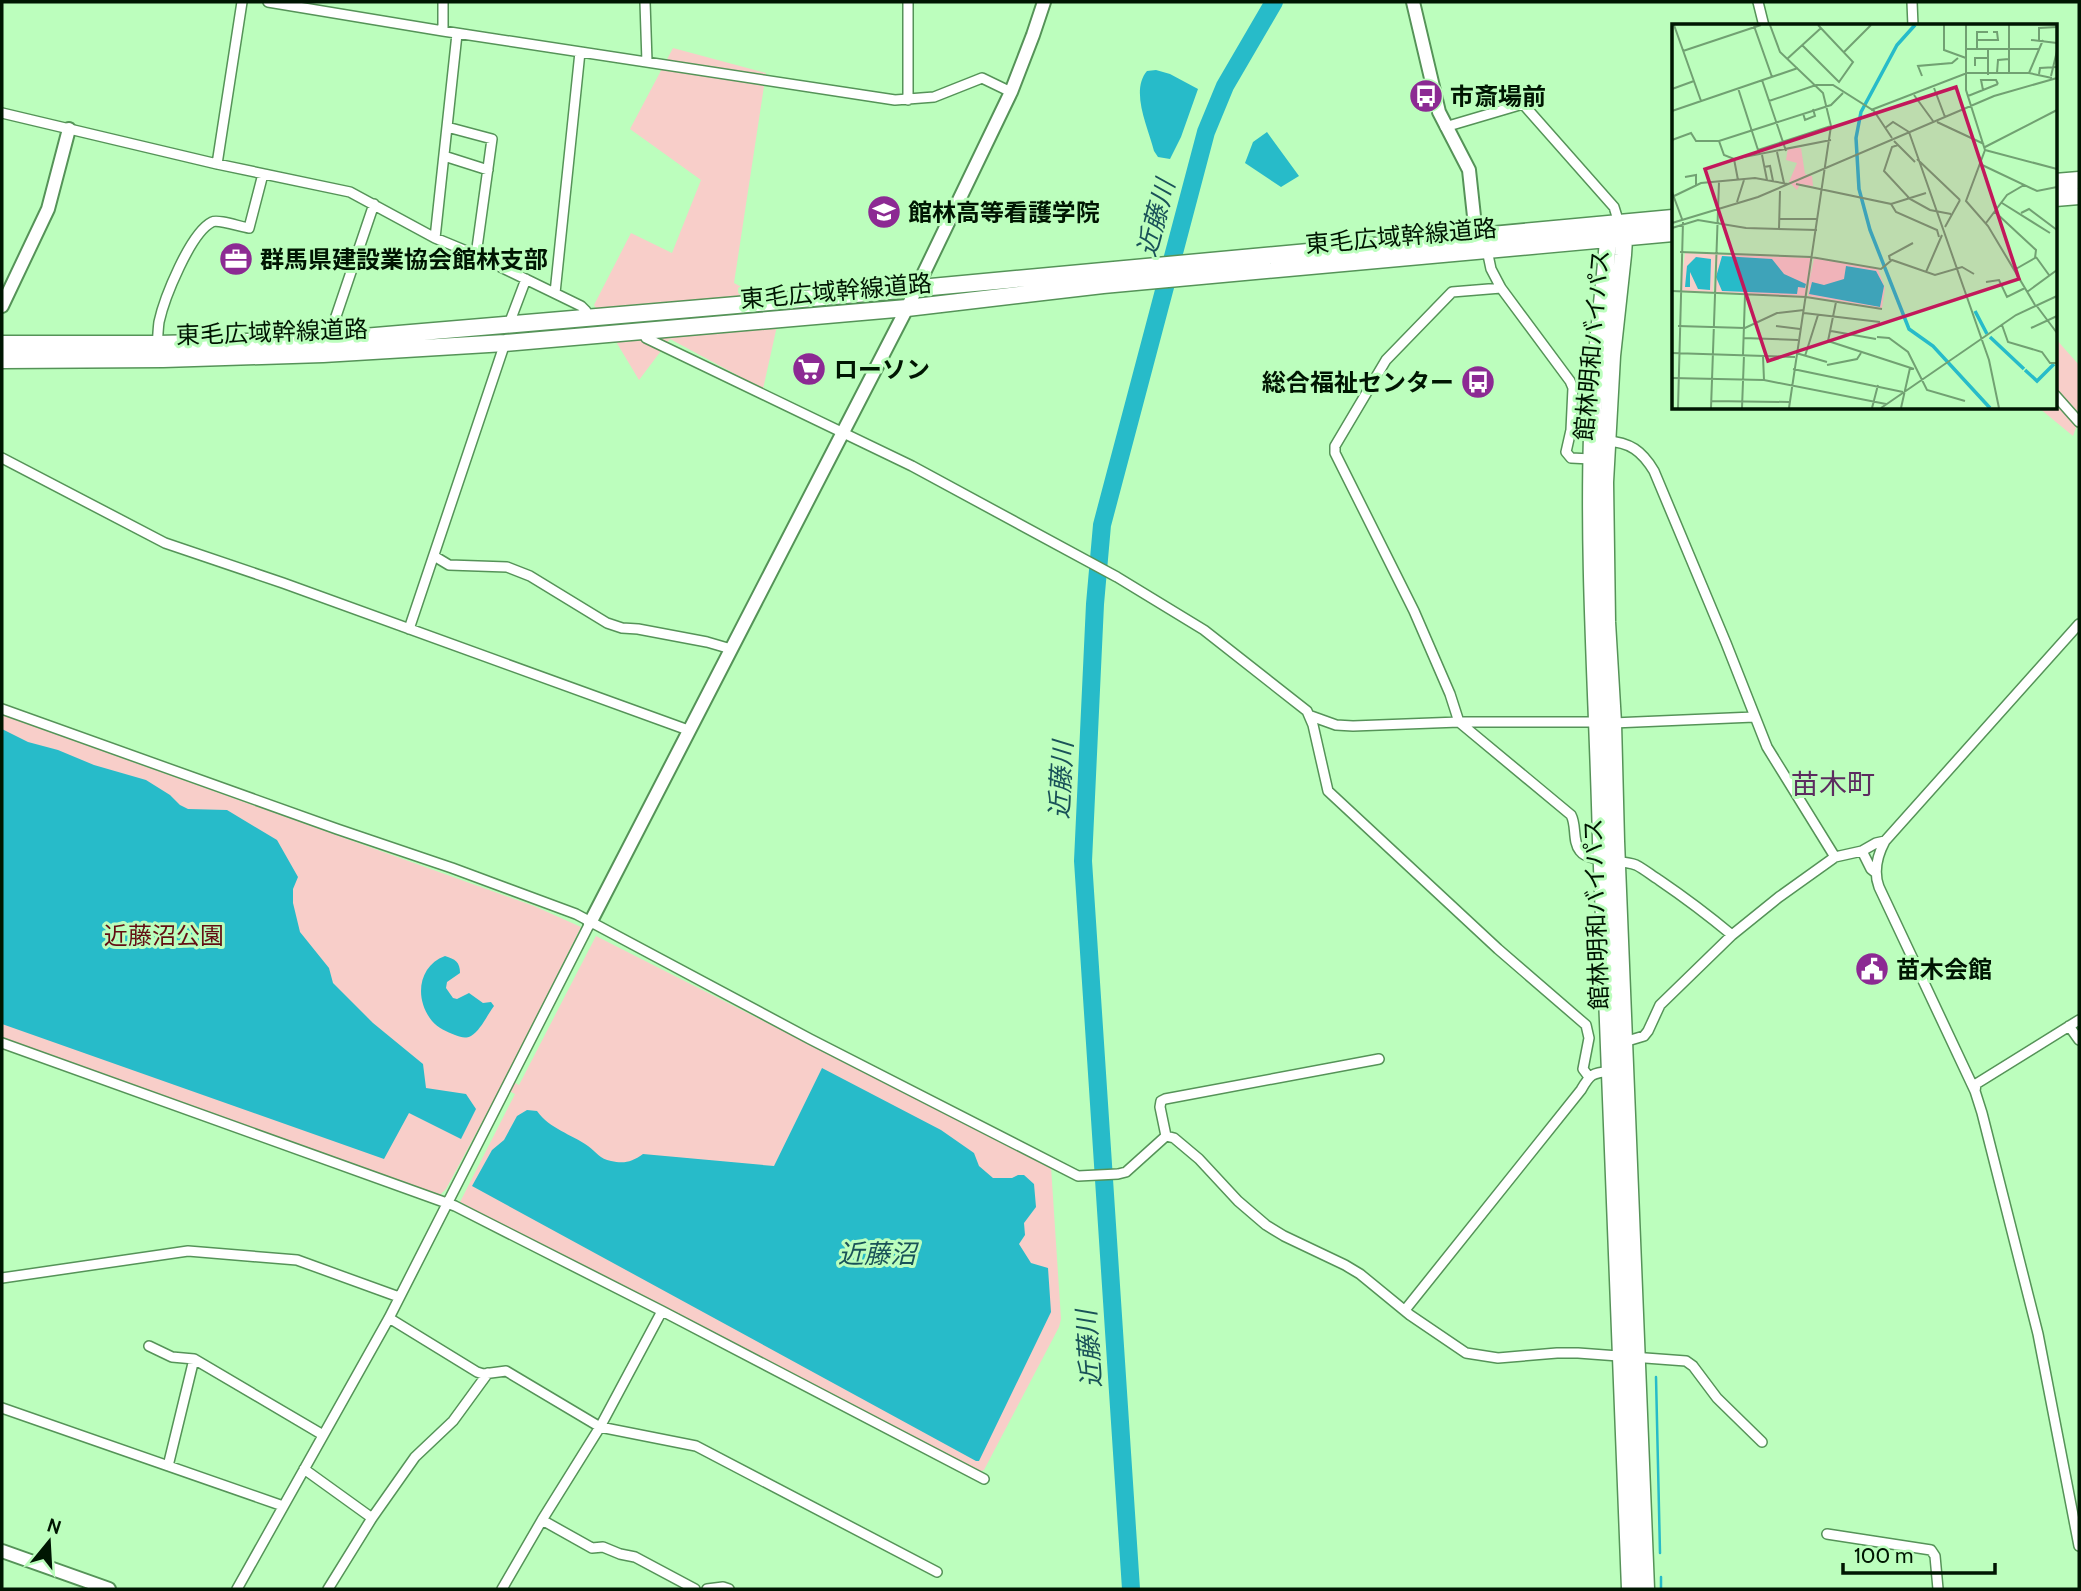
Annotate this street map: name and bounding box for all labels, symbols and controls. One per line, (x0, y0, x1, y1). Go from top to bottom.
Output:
inset map (1672, 24, 2056, 410)
bus stop icon: 市斎場前 (1407, 77, 1445, 115)
place label: 市斎場前 (1450, 82, 1546, 111)
water label: 近藤川 (1130, 173, 1182, 260)
school or university icon: 館林高等看護学院 (865, 193, 903, 231)
place label: 館林高等看護学院 (908, 198, 1100, 227)
street label: 東毛広域幹線道路 (1304, 213, 1498, 259)
office icon: 群馬県建設業協会館林支部 (217, 240, 255, 278)
place label: 群馬県建設業協会館林支部 (260, 245, 548, 274)
street label: 館林明和バイパス (1569, 248, 1615, 442)
street label: 東毛広域幹線道路 (739, 268, 933, 314)
street label: 東毛広域幹線道路 (176, 314, 368, 350)
supermarket icon: ローソン (790, 350, 828, 388)
place label: ローソン (834, 355, 930, 384)
bus stop icon: 総合福祉センター (1459, 363, 1497, 401)
place label: 総合福祉センター (1262, 368, 1454, 397)
water label: 近藤川 (1043, 737, 1079, 820)
district label: 苗木町 (1791, 767, 1875, 801)
street label: 館林明和バイパス (1578, 818, 1614, 1010)
park label: 近藤沼公園 (104, 921, 224, 950)
public building icon: 苗木会館 (1853, 950, 1891, 988)
place label: 苗木会館 (1896, 955, 1992, 984)
water label: 近藤沼 (838, 1238, 920, 1270)
water label: 近藤川 (1070, 1306, 1108, 1389)
north arrow (14, 1507, 84, 1577)
text: N (44, 1513, 64, 1539)
scale bar (1843, 1532, 1995, 1576)
text: 100 m (1854, 1543, 1913, 1568)

